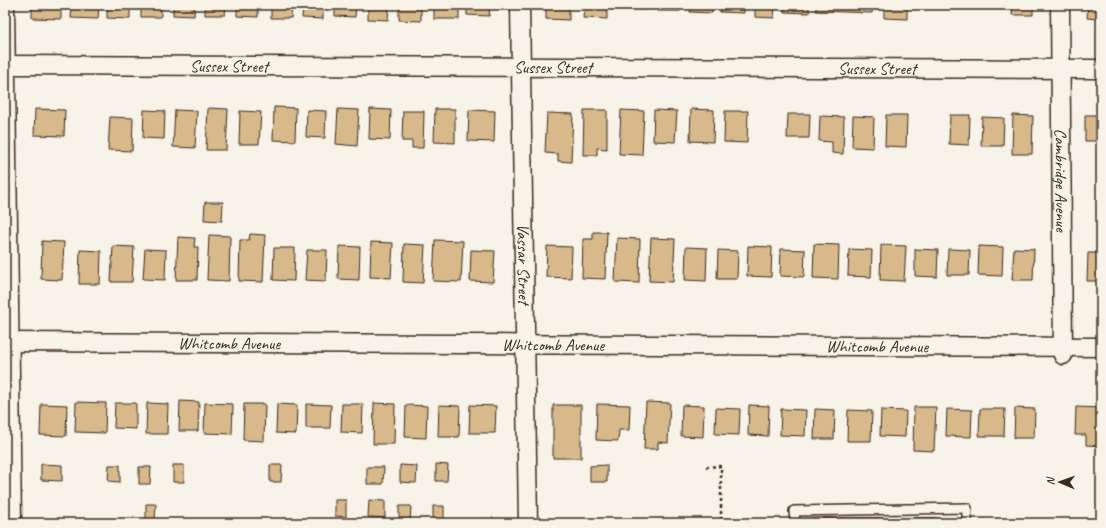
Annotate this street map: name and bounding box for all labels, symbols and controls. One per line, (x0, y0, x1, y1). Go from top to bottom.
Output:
street label: Sussex Street (190, 55, 271, 76)
street label: Sussex Street (514, 56, 595, 78)
street label: Sussex Street (838, 58, 919, 79)
street label: Cambridge Avenue (1051, 128, 1072, 233)
street label: Vassar Street (513, 223, 535, 307)
street label: Whitcomb Avenue (178, 332, 281, 354)
street label: Whitcomb Avenue (502, 334, 605, 355)
street label: Whitcomb Avenue (826, 335, 929, 357)
north arrow (1040, 462, 1080, 502)
text: N (1043, 476, 1057, 485)

